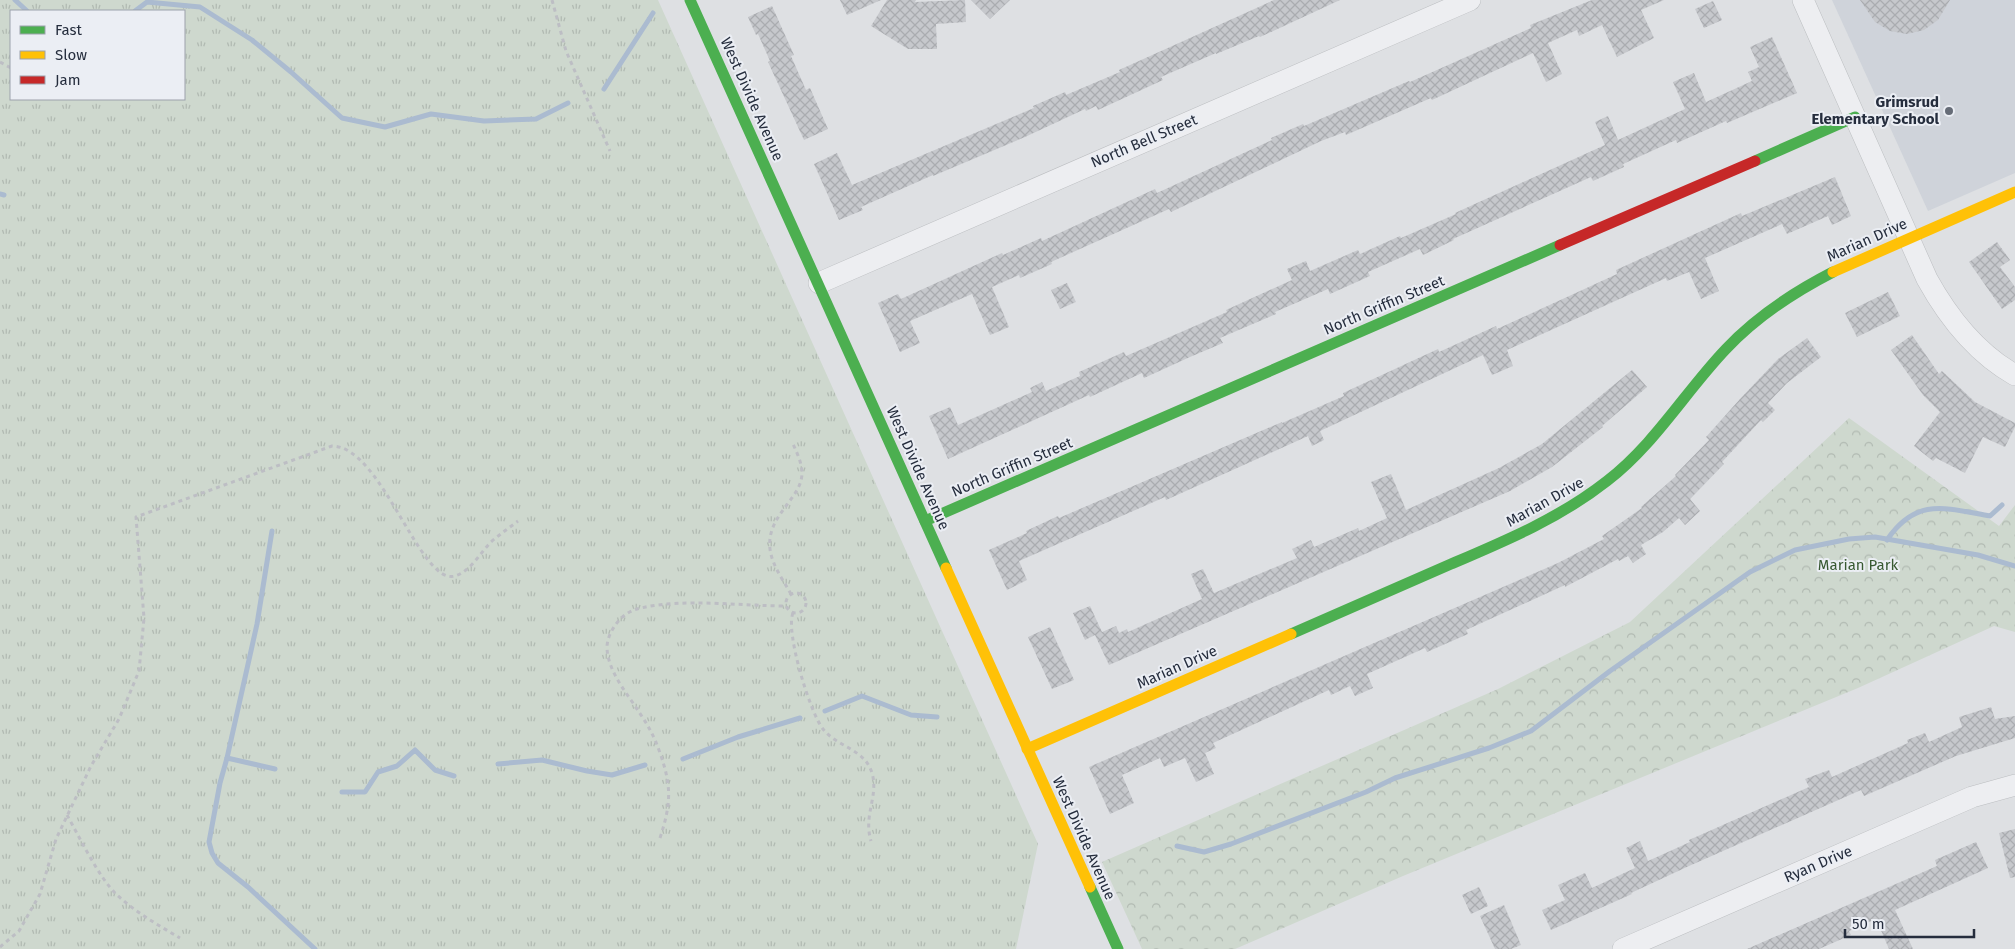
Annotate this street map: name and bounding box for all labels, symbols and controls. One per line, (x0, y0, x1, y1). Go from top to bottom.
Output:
legend (10, 10, 185, 100)
text: Fast (55, 21, 82, 39)
street label: West Divide Avenue (717, 34, 787, 164)
text: Slow (55, 46, 87, 64)
text: Jam (55, 71, 81, 89)
place label: Grimsrud Elementary School (1811, 93, 1940, 128)
marker: Grimsrud Elementary School (1943, 105, 1955, 117)
street label: North Bell Street (1088, 110, 1200, 172)
street label: Marian Drive (1824, 214, 1910, 266)
street label: North Griffin Street (1321, 271, 1448, 339)
street label: West Divide Avenue (883, 403, 953, 533)
street label: North Griffin Street (949, 433, 1076, 501)
street label: Marian Drive (1503, 473, 1587, 531)
park label: Marian Park (1818, 556, 1898, 574)
street label: Marian Drive (1134, 641, 1220, 693)
street label: West Divide Avenue (1049, 773, 1119, 903)
street label: Ryan Drive (1781, 842, 1855, 886)
scale bar (1845, 906, 1974, 938)
text: 50 m (1852, 915, 1885, 933)

